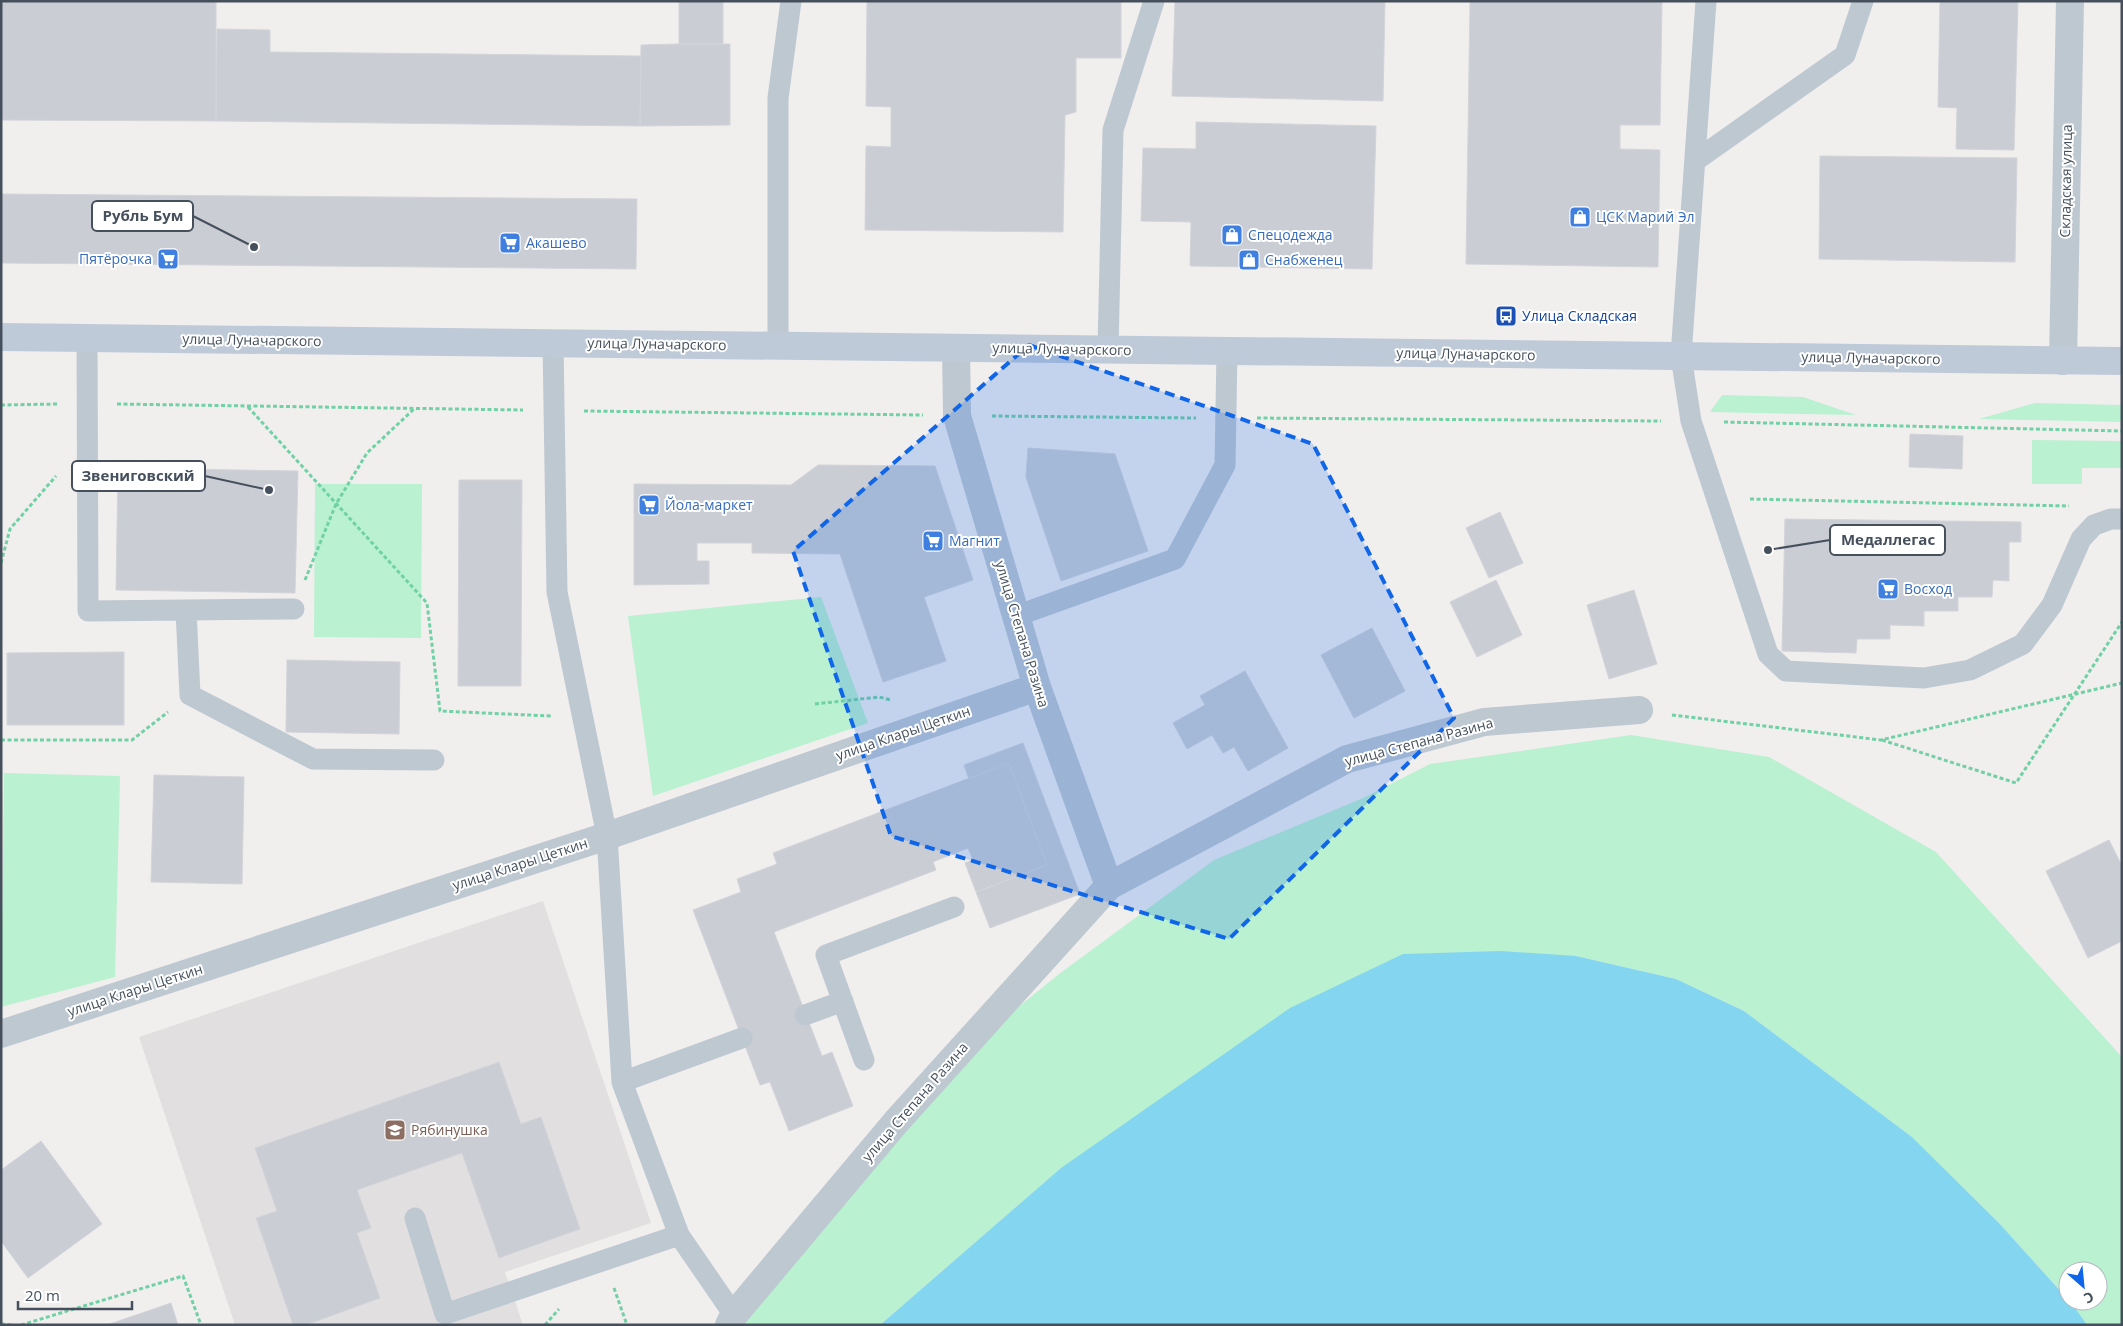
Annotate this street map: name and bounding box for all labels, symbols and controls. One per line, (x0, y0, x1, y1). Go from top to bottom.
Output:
street label: Складская улица (2055, 124, 2076, 238)
callout: Рубль Бум (92, 201, 193, 231)
text: Рубль Бум (103, 205, 183, 225)
shop icon: ЦСК Марий Эл (1568, 205, 1592, 229)
place label: ЦСК Марий Эл (1596, 207, 1695, 226)
shop icon: Спецодежда (1220, 223, 1244, 247)
place label: Спецодежда (1248, 225, 1333, 244)
supermarket icon: Акашево (498, 231, 522, 255)
place label: Акашево (526, 233, 587, 252)
supermarket icon: Пятёрочка (156, 247, 180, 271)
shop icon: Снабженец (1237, 248, 1261, 272)
place label: Пятёрочка (79, 249, 152, 268)
place label: Снабженец (1265, 250, 1343, 269)
bus stop icon: Улица Складская (1494, 304, 1518, 328)
place label: Улица Складская (1522, 306, 1637, 325)
street label: улица Луначарского (182, 329, 322, 350)
street label: улица Луначарского (587, 333, 727, 354)
street label: улица Луначарского (992, 338, 1132, 359)
street label: улица Луначарского (1396, 343, 1536, 364)
street label: улица Луначарского (1801, 347, 1941, 368)
callout: Звениговский (72, 461, 205, 491)
text: Звениговский (81, 465, 195, 485)
supermarket icon: Йола-маркет (637, 493, 661, 517)
place label: Йола-маркет (665, 495, 753, 514)
callout: Медаллегас (1830, 525, 1945, 555)
supermarket icon: Магнит (921, 529, 945, 553)
text: Медаллегас (1841, 529, 1935, 549)
place label: Магнит (949, 531, 1000, 550)
street label: улица Степана Разина (991, 558, 1054, 710)
supermarket icon: Восход (1876, 577, 1900, 601)
place label: Восход (1904, 579, 1952, 598)
street label: улица Клары Цеткин (833, 701, 973, 764)
street label: улица Степана Разина (1343, 713, 1495, 770)
street label: улица Клары Цеткин (450, 833, 590, 894)
street label: улица Клары Цеткин (65, 959, 205, 1020)
street label: улица Степана Разина (857, 1038, 972, 1165)
school or university icon: Рябинушка (383, 1118, 407, 1142)
place label: Рябинушка (411, 1120, 488, 1139)
north arrow (2058, 1261, 2108, 1311)
scale bar (18, 1278, 131, 1310)
text: 20 m (25, 1285, 60, 1305)
text: С (2081, 1288, 2097, 1309)

